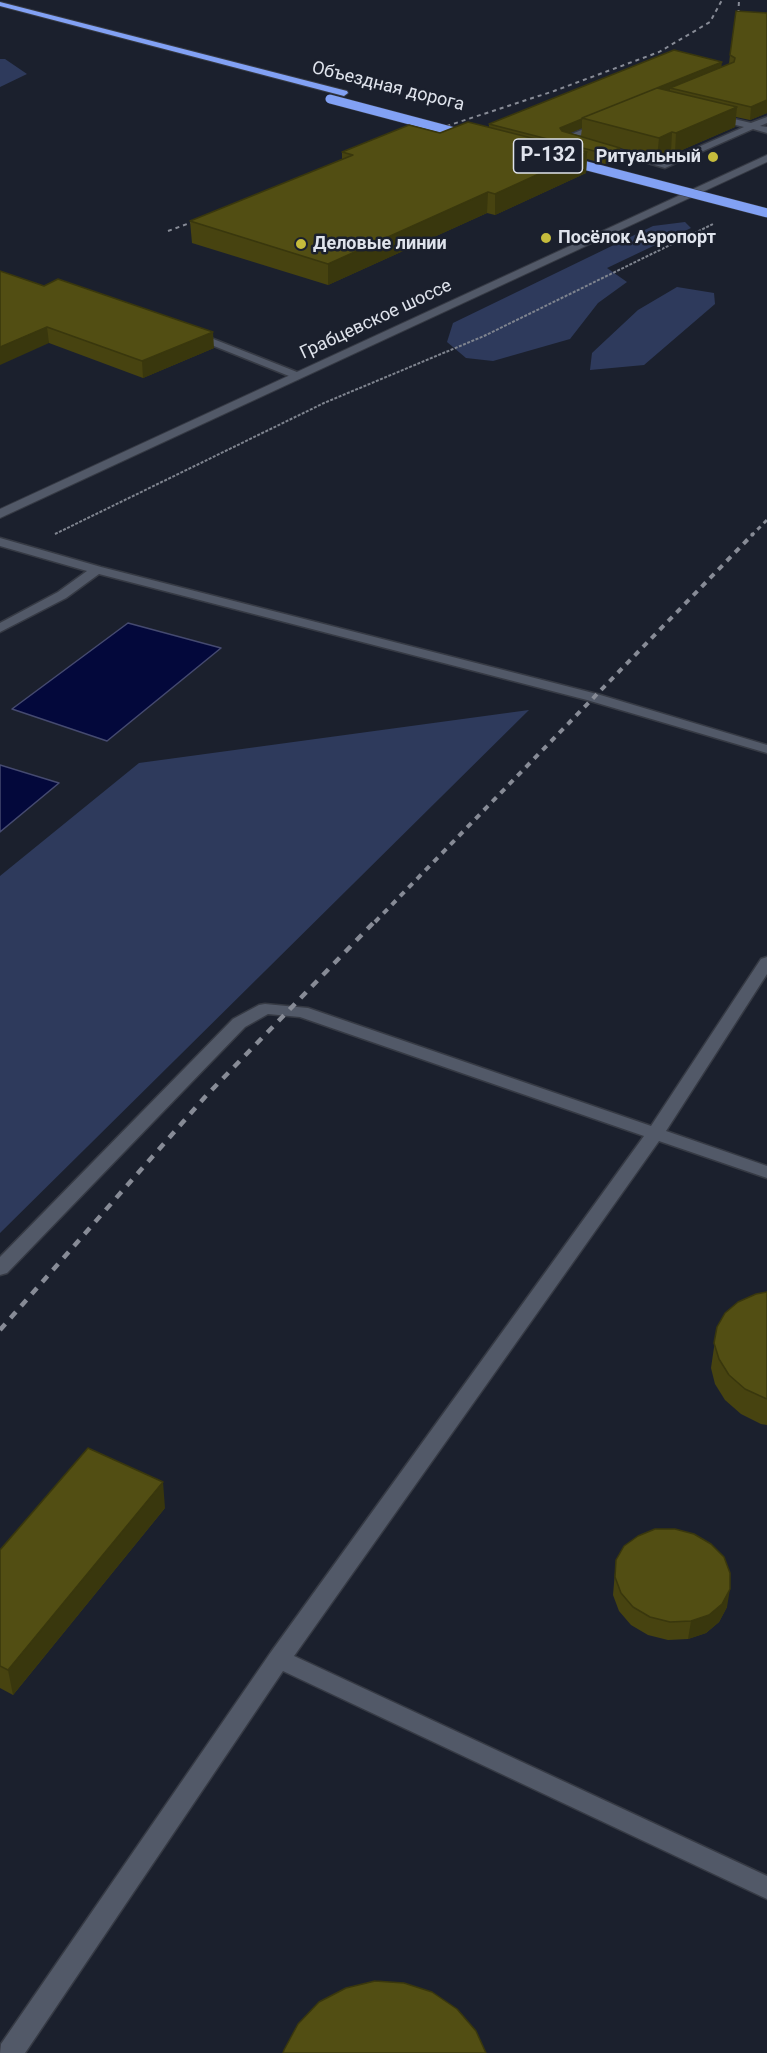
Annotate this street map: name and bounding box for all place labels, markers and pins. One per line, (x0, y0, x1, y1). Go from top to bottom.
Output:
place label: Ритуальный (596, 146, 701, 168)
marker: Ритуальный (706, 150, 720, 164)
place label: Посёлок Аэропорт (558, 227, 716, 249)
marker: Посёлок Аэропорт (539, 231, 553, 245)
place label: Деловые линии (313, 233, 447, 255)
marker: Деловые линии (294, 237, 308, 251)

